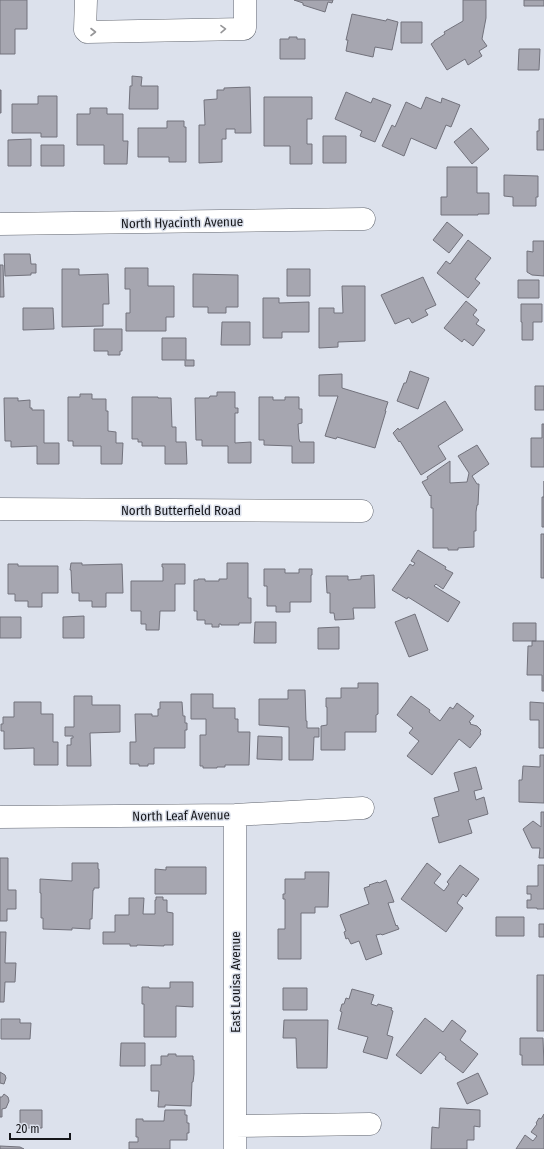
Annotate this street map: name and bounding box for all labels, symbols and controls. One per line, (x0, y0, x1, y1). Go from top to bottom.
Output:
one-way arrow (220, 25, 226, 33)
one-way arrow (90, 28, 96, 36)
street label: North Hyacinth Avenue (121, 214, 243, 231)
street label: North Butterfield Road (121, 503, 241, 518)
street label: North Leaf Avenue (132, 807, 230, 824)
street label: East Louisa Avenue (228, 931, 243, 1033)
scale bar (10, 1115, 70, 1141)
text: 20 m (16, 1122, 40, 1136)

